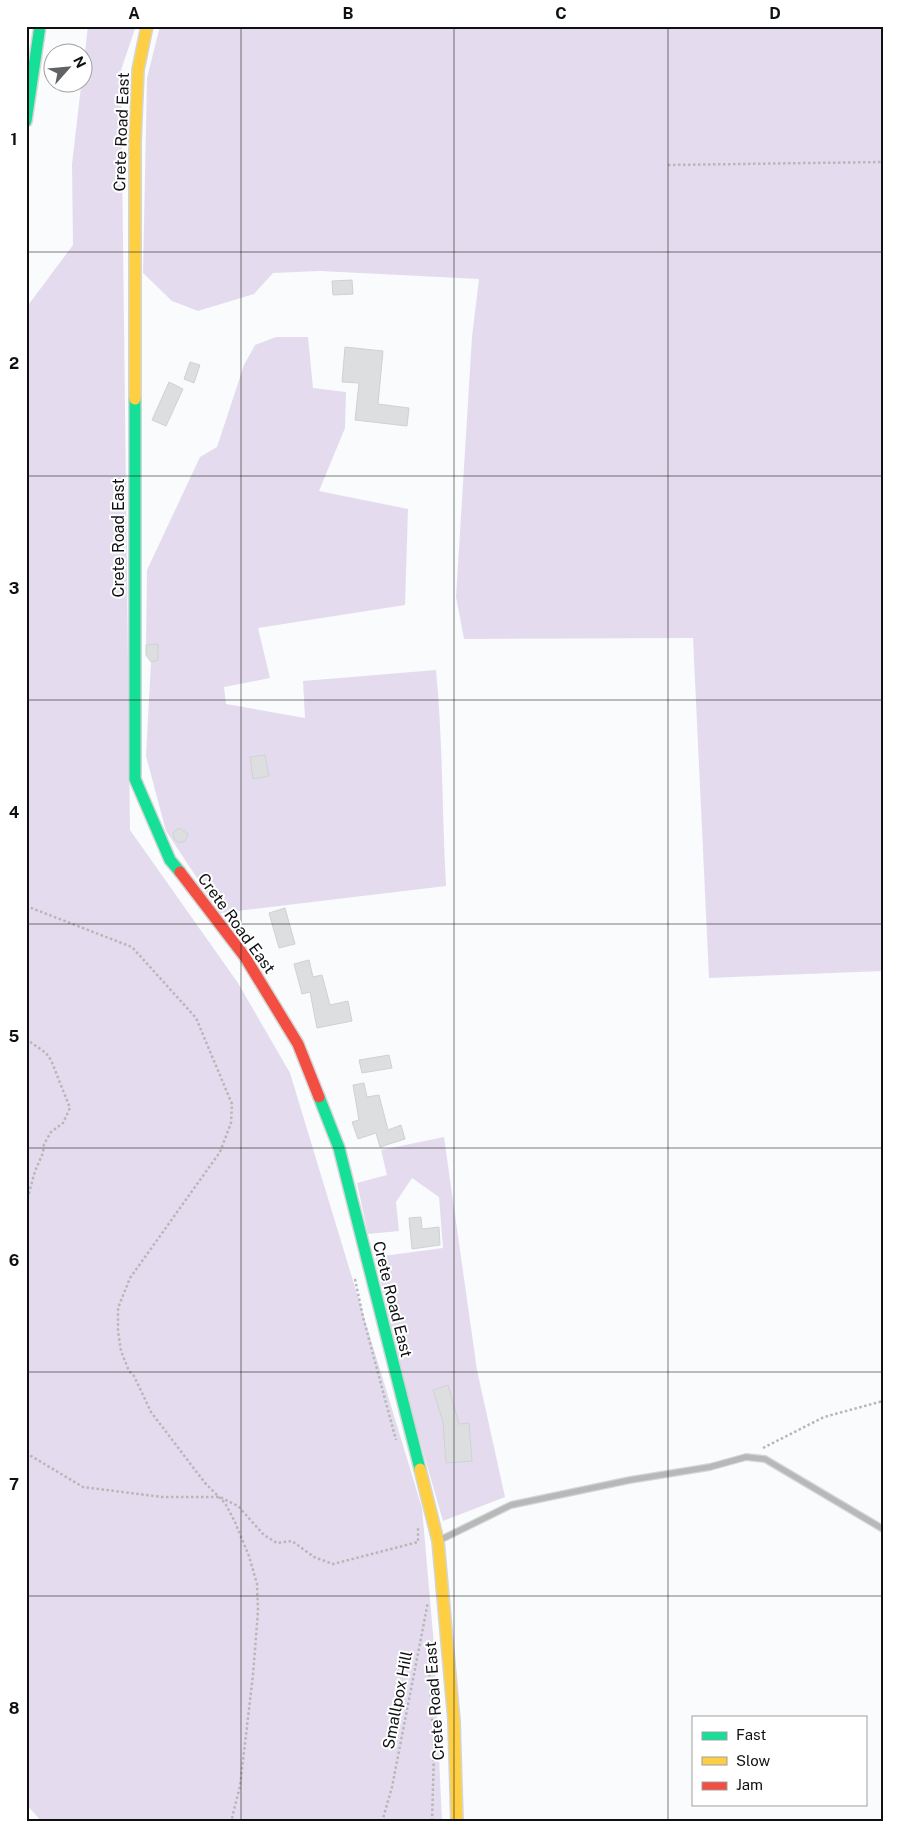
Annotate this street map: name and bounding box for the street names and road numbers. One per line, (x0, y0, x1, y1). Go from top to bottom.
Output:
street label: Crete Road East (110, 72, 133, 192)
street label: Crete Road East (109, 478, 128, 598)
street label: Crete Road East (194, 869, 279, 977)
street label: Crete Road East (369, 1239, 416, 1359)
street label: Crete Road East (421, 1641, 448, 1761)
street label: Smallpox Hill (379, 1649, 416, 1751)

